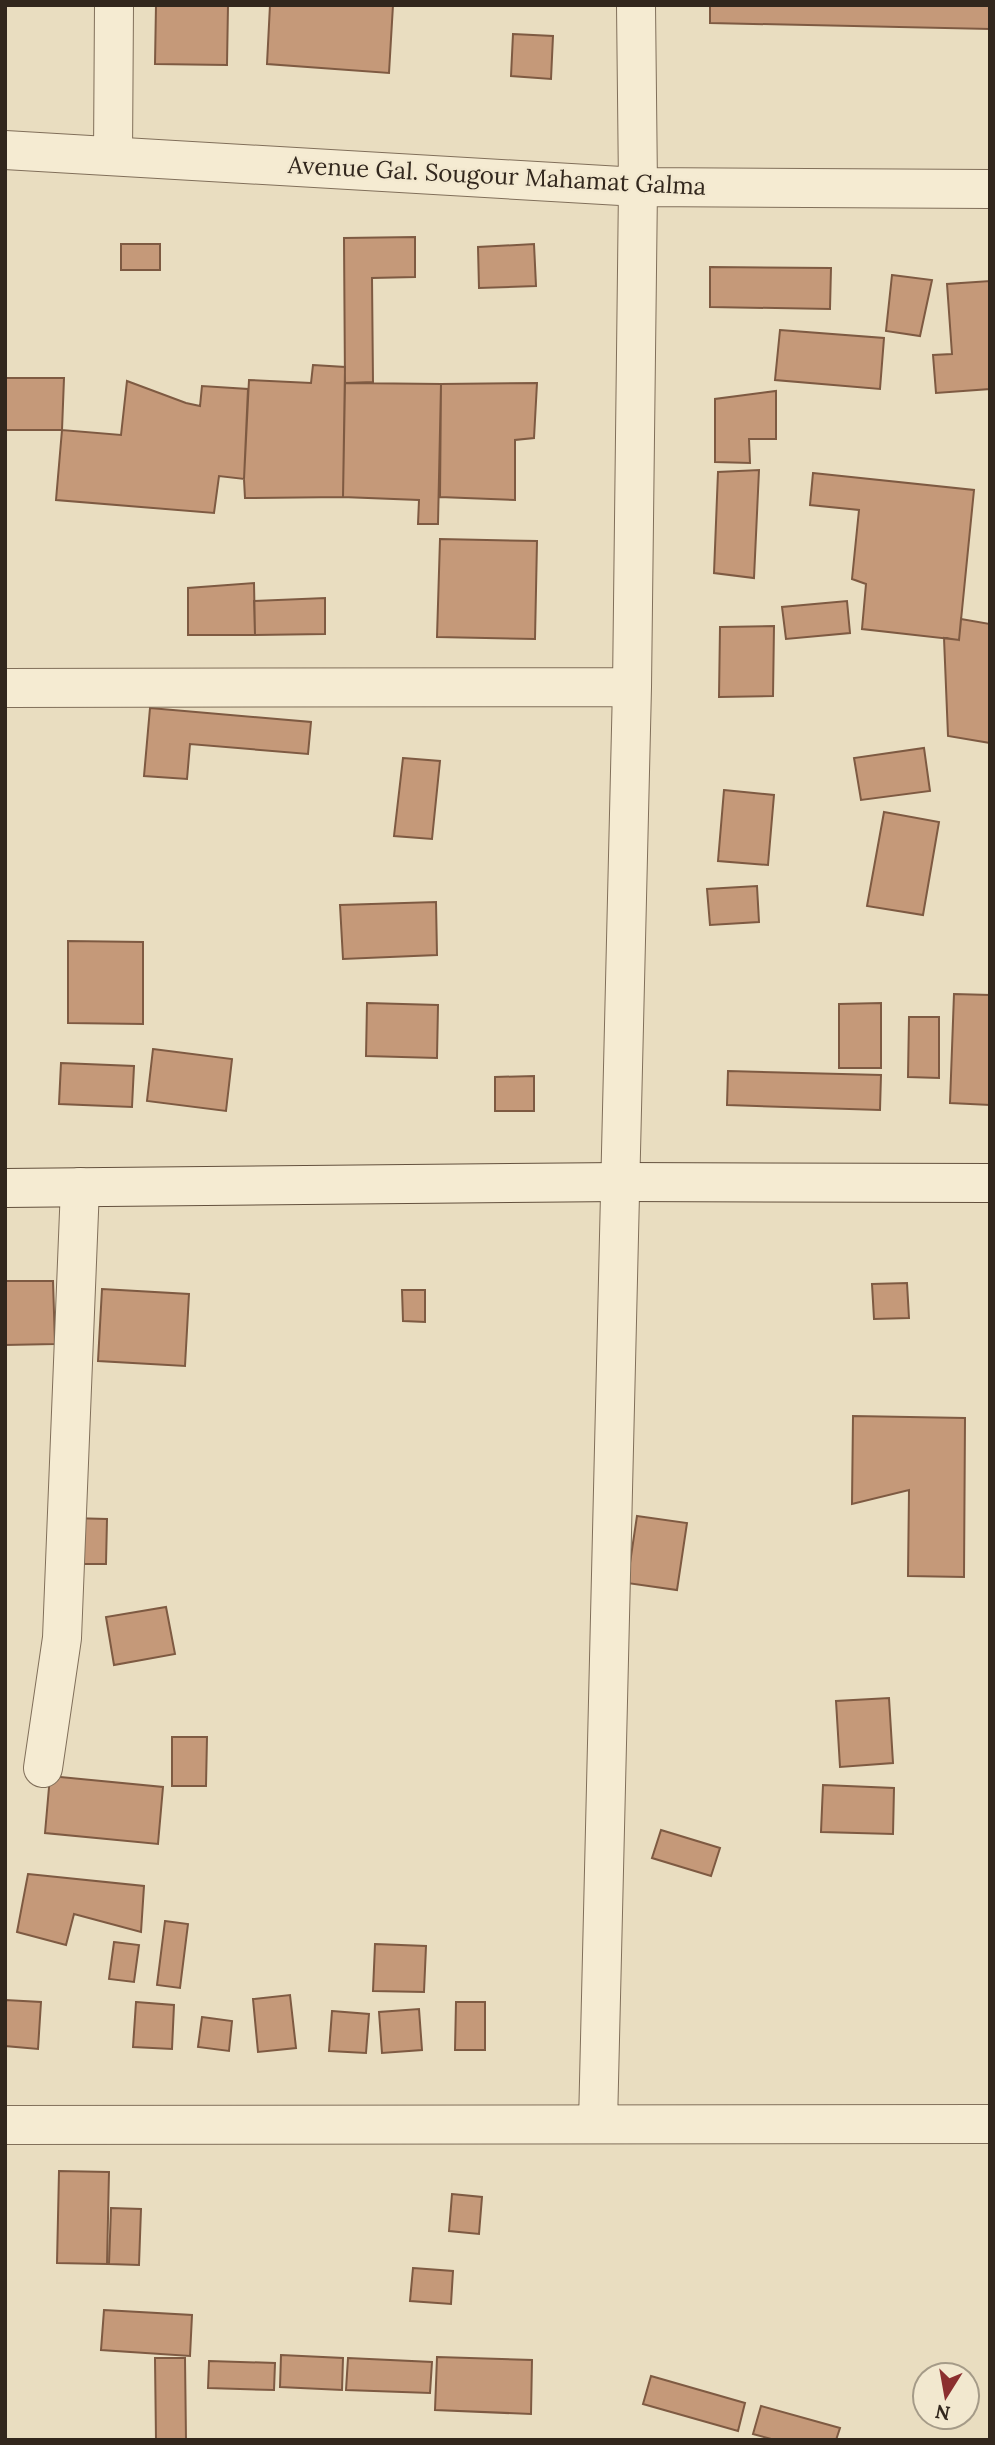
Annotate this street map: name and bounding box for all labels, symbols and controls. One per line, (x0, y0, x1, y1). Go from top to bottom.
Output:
street label: Avenue Gal. Sougour Mahamat Galma (286, 149, 707, 202)
north arrow (911, 2361, 981, 2431)
text: N (933, 2399, 952, 2426)

